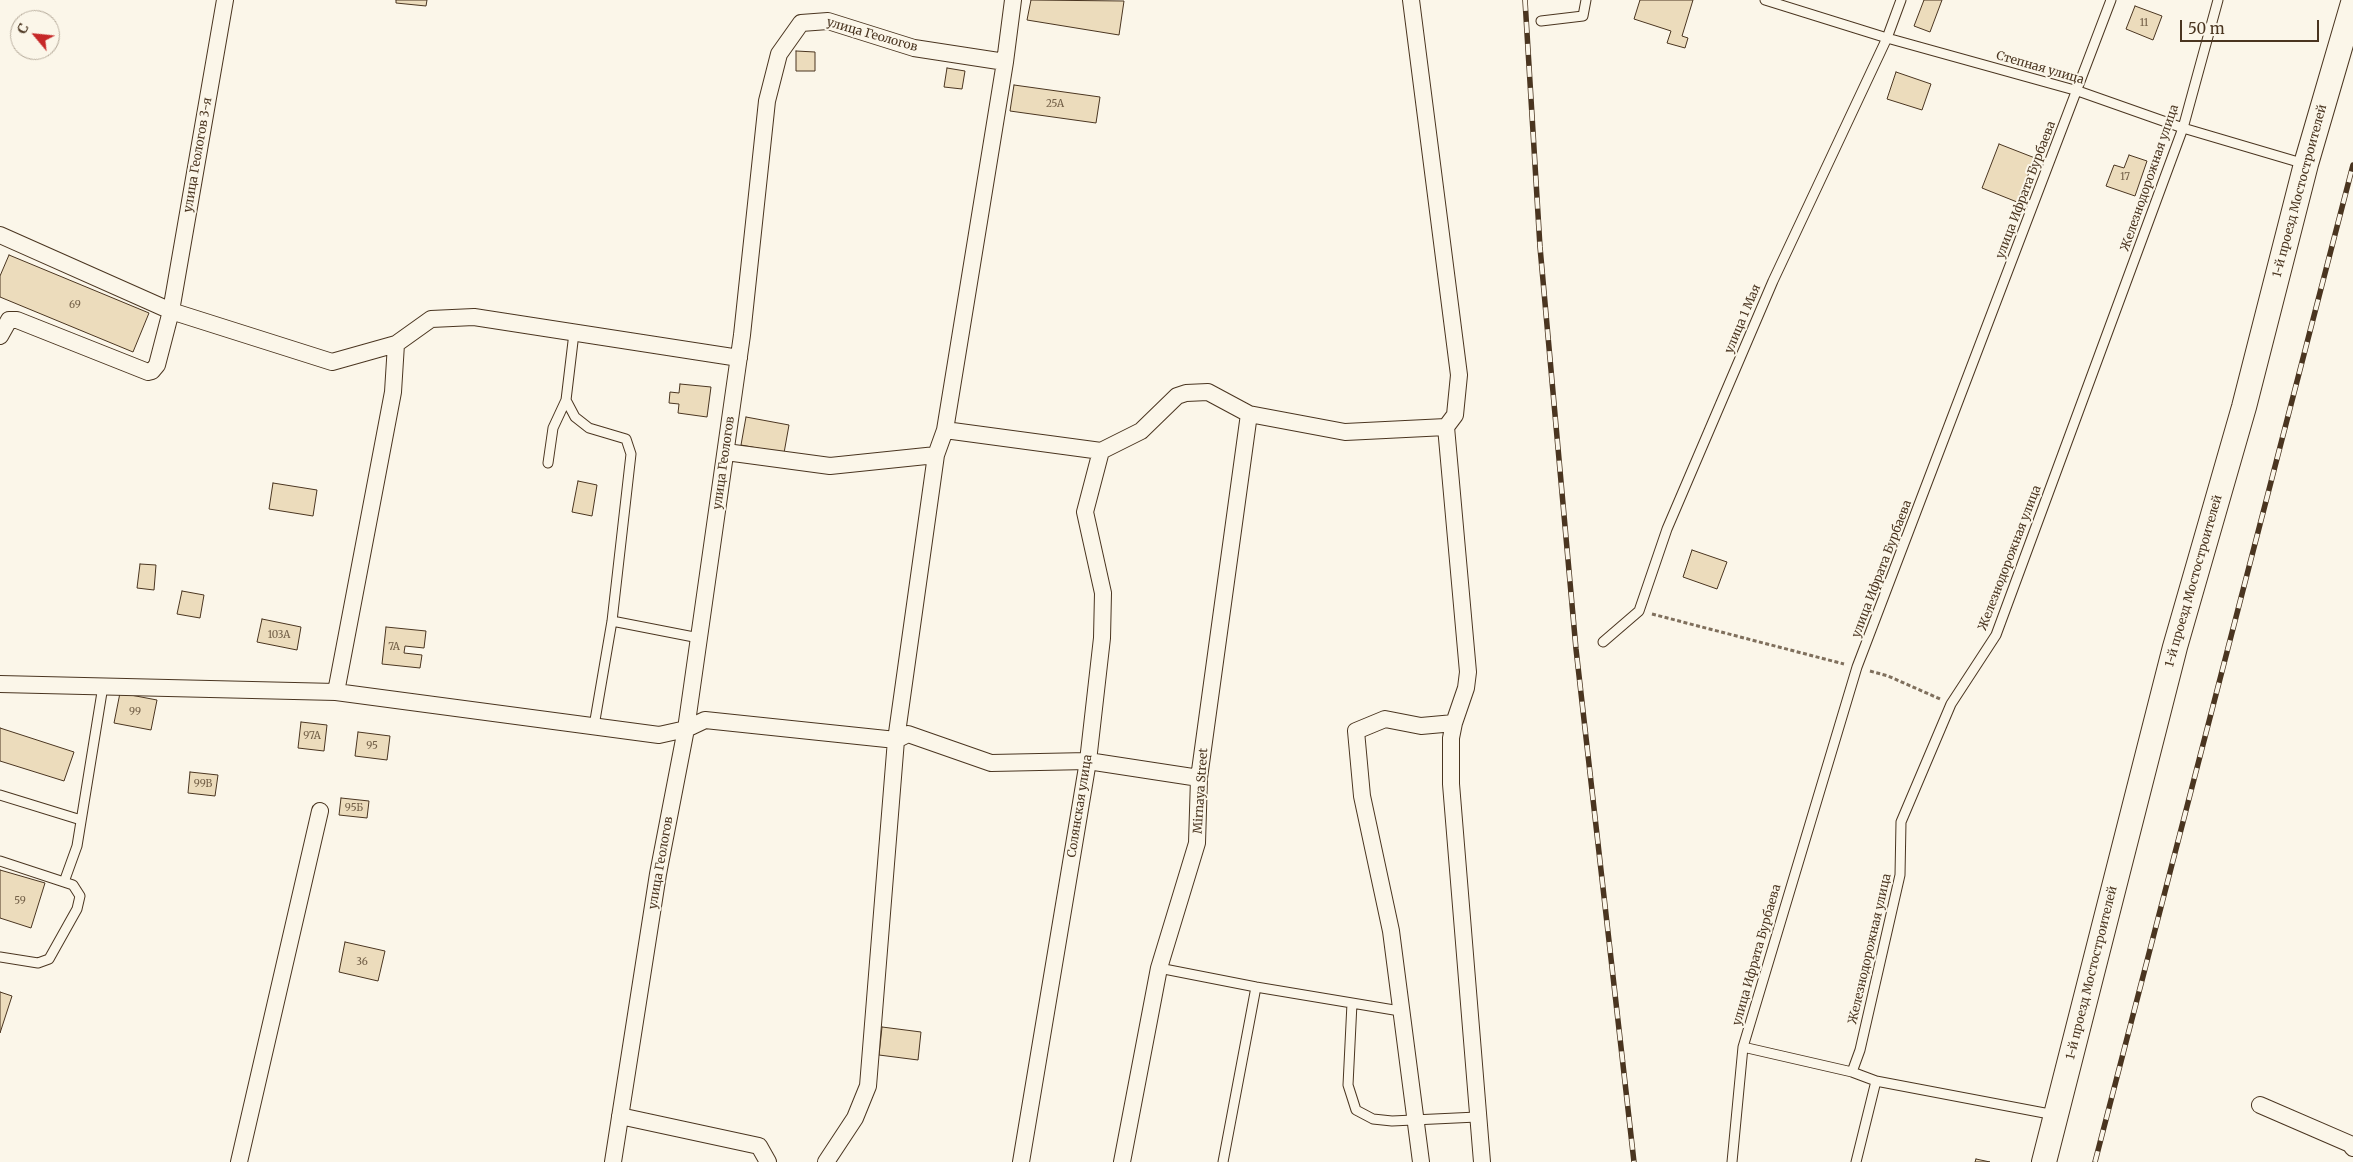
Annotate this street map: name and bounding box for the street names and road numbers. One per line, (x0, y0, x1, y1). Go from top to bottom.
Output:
street label: улица Геологов (825, 15, 919, 55)
street label: Степная улица (1995, 49, 2085, 87)
street label: улица Геологов 3-я (181, 96, 215, 214)
street label: Железнодорожная улица (2118, 103, 2182, 253)
street label: 1-й проезд Мостостроителей (2270, 103, 2330, 279)
street label: улица Ифрата Бурбаева (1993, 119, 2059, 261)
street label: улица 1 Мая (1722, 282, 1764, 356)
street label: улица Геологов (710, 415, 738, 511)
street label: Железнодорожная улица (1976, 483, 2044, 633)
street label: 1-й проезд Мостостроителей (2162, 493, 2226, 669)
street label: улица Ифрата Бурбаева (1849, 498, 1915, 640)
street label: Mirnaya Street (1191, 748, 1211, 834)
street label: Солянская улица (1065, 754, 1095, 858)
street label: улица Геологов (646, 815, 676, 911)
street label: Железнодорожная улица (1846, 872, 1894, 1026)
street label: улица Ифрата Бурбаева (1730, 883, 1784, 1027)
street label: 1-й проезд Мостостроителей (2063, 885, 2121, 1061)

